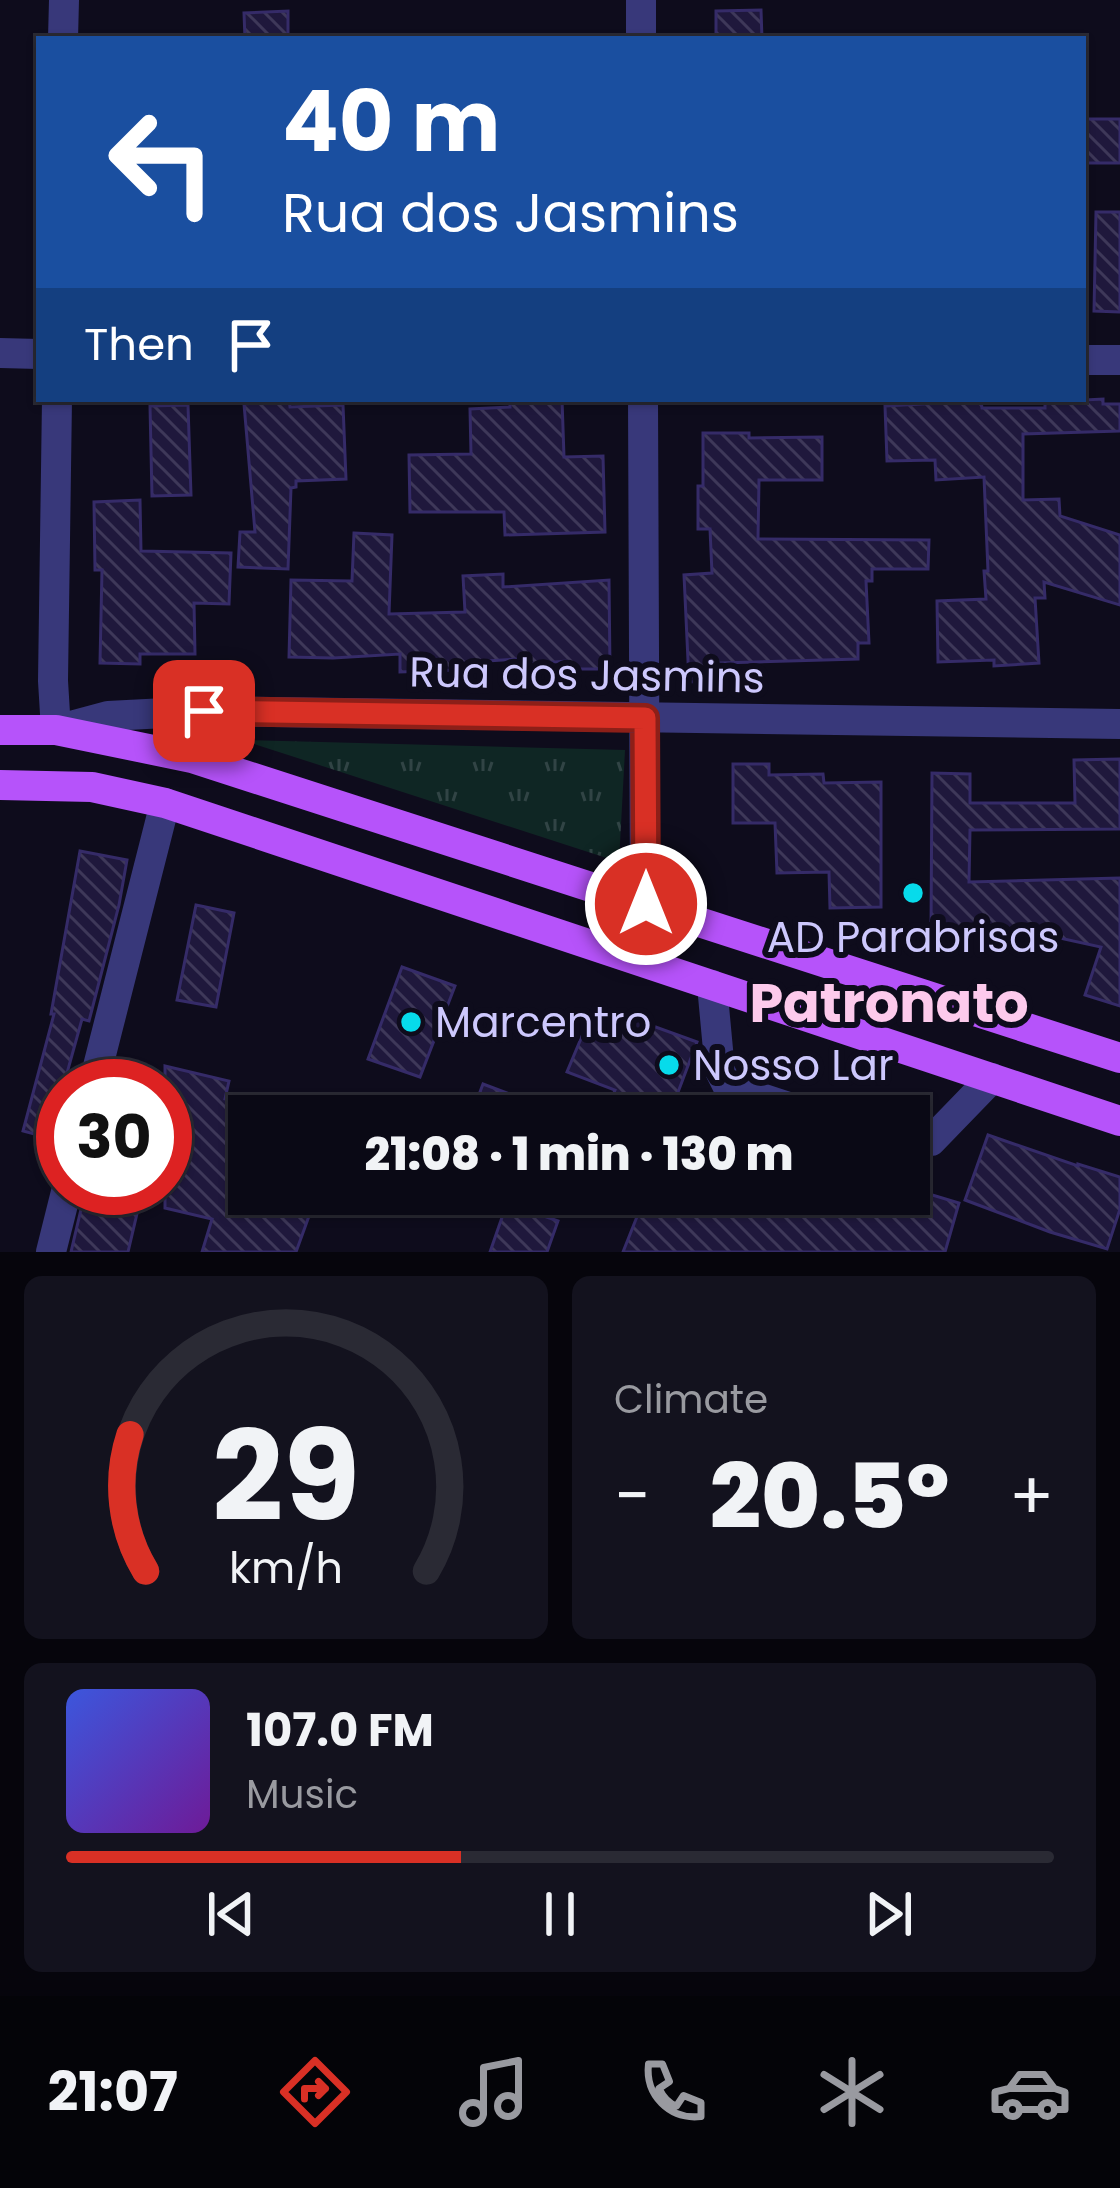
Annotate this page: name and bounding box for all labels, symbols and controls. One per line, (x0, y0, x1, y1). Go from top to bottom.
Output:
text: 40 m (282, 63, 500, 180)
icon: left (84, 84, 240, 240)
text: Rua dos Jasmins (282, 175, 739, 251)
icon: arrive (218, 312, 284, 378)
text: Then (84, 313, 194, 376)
street label: Rua dos Jasmins (409, 642, 765, 708)
pin (153, 660, 255, 762)
icon: arrive (171, 678, 237, 744)
position arrow (583, 841, 709, 967)
marker: AD Parabrisas (900, 880, 926, 906)
place label: AD Parabrisas (767, 908, 1059, 967)
district label: Patronato (749, 965, 1029, 1041)
place label: Marcentro (435, 993, 651, 1052)
marker: Marcentro (398, 1009, 424, 1035)
place label: Nosso Lar (693, 1036, 894, 1095)
marker: Nosso Lar (656, 1052, 682, 1078)
speed limit sign: 30 (36, 1059, 192, 1215)
text: 21:08 · 1 min · 130 m (365, 1123, 793, 1186)
text: Climate (614, 1372, 768, 1427)
text: 29 (212, 1389, 360, 1564)
text: 20.5° (710, 1433, 949, 1560)
text: − (614, 1450, 650, 1542)
text: + (1009, 1450, 1054, 1542)
text: km/h (229, 1537, 343, 1597)
text: 107.0 FM (246, 1699, 434, 1762)
text: Music (246, 1767, 358, 1822)
icon: previous (198, 1881, 264, 1947)
icon: pause (527, 1881, 593, 1947)
icon: next (856, 1881, 922, 1947)
icon: directions (273, 2050, 357, 2134)
icon: music (452, 2050, 536, 2134)
icon: phone (631, 2050, 715, 2134)
icon: climate (810, 2050, 894, 2134)
icon: car (988, 2050, 1072, 2134)
text: 21:07 (47, 2054, 178, 2130)

